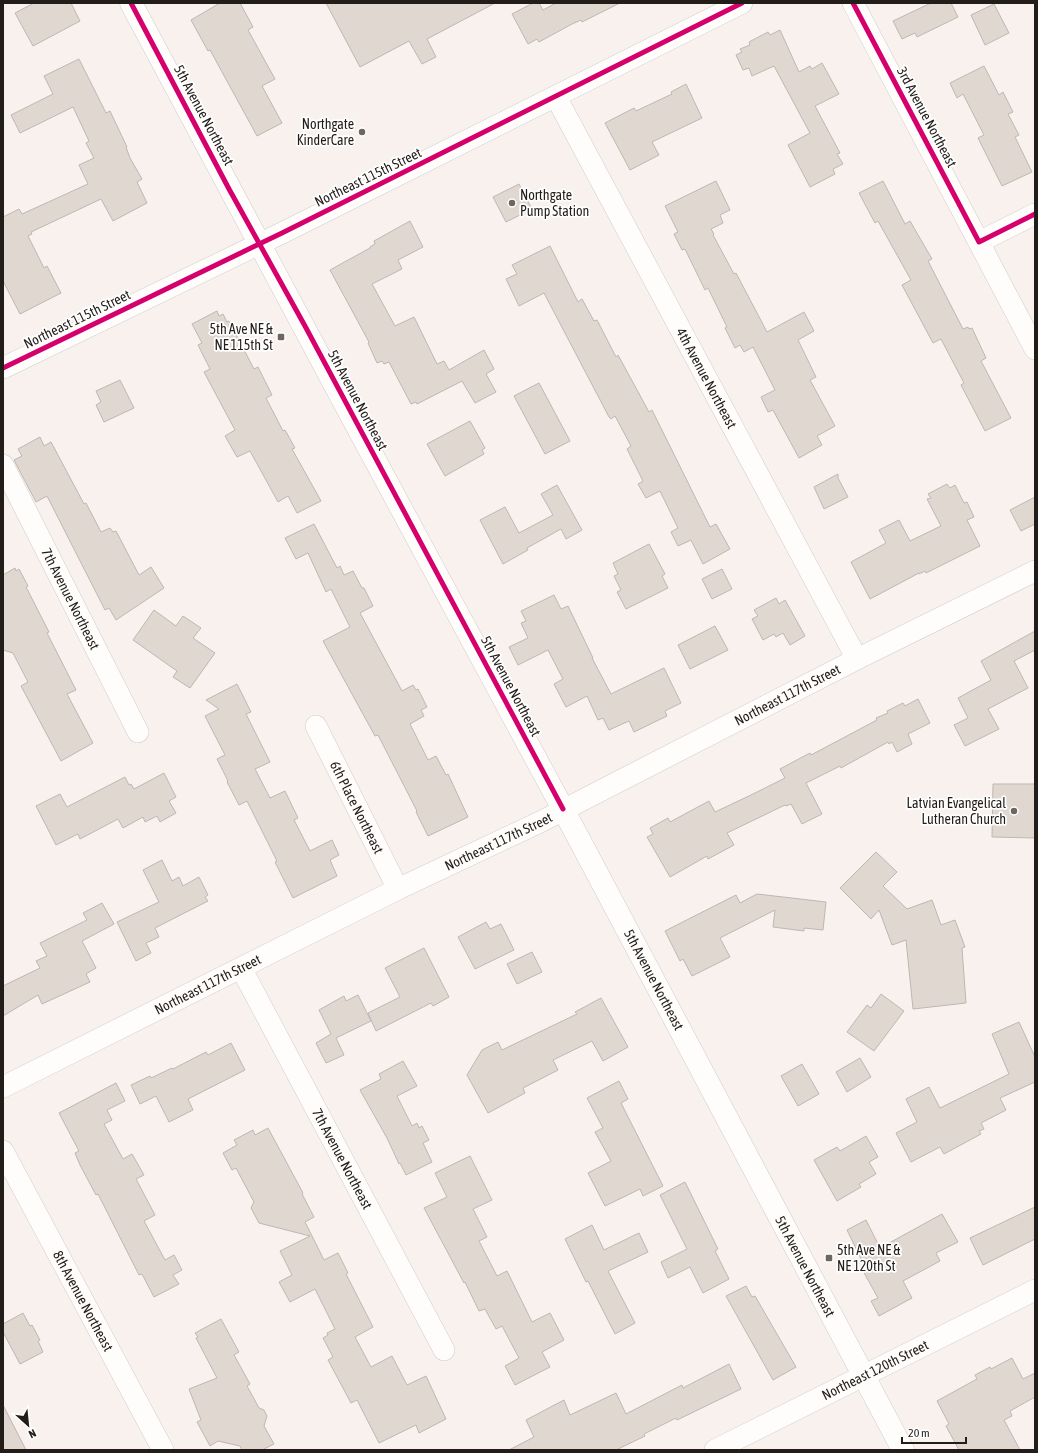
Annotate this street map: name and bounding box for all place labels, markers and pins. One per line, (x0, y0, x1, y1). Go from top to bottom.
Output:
place label: Northgate KinderCare (297, 116, 354, 148)
marker: Northgate KinderCare (357, 127, 367, 137)
place label: Northgate Pump Station (520, 187, 589, 219)
marker: Northgate Pump Station (507, 198, 517, 208)
place label: 5th Ave NE & NE 115th St (209, 321, 274, 353)
marker: 5th Ave NE & NE 115th St (276, 332, 286, 342)
place label: Latvian Evangelical Lutheran Church (907, 795, 1006, 827)
marker: Latvian Evangelical Lutheran Church (1009, 806, 1019, 816)
place label: 5th Ave NE & NE 120th St (837, 1242, 901, 1274)
marker: 5th Ave NE & NE 120th St (824, 1253, 834, 1263)

